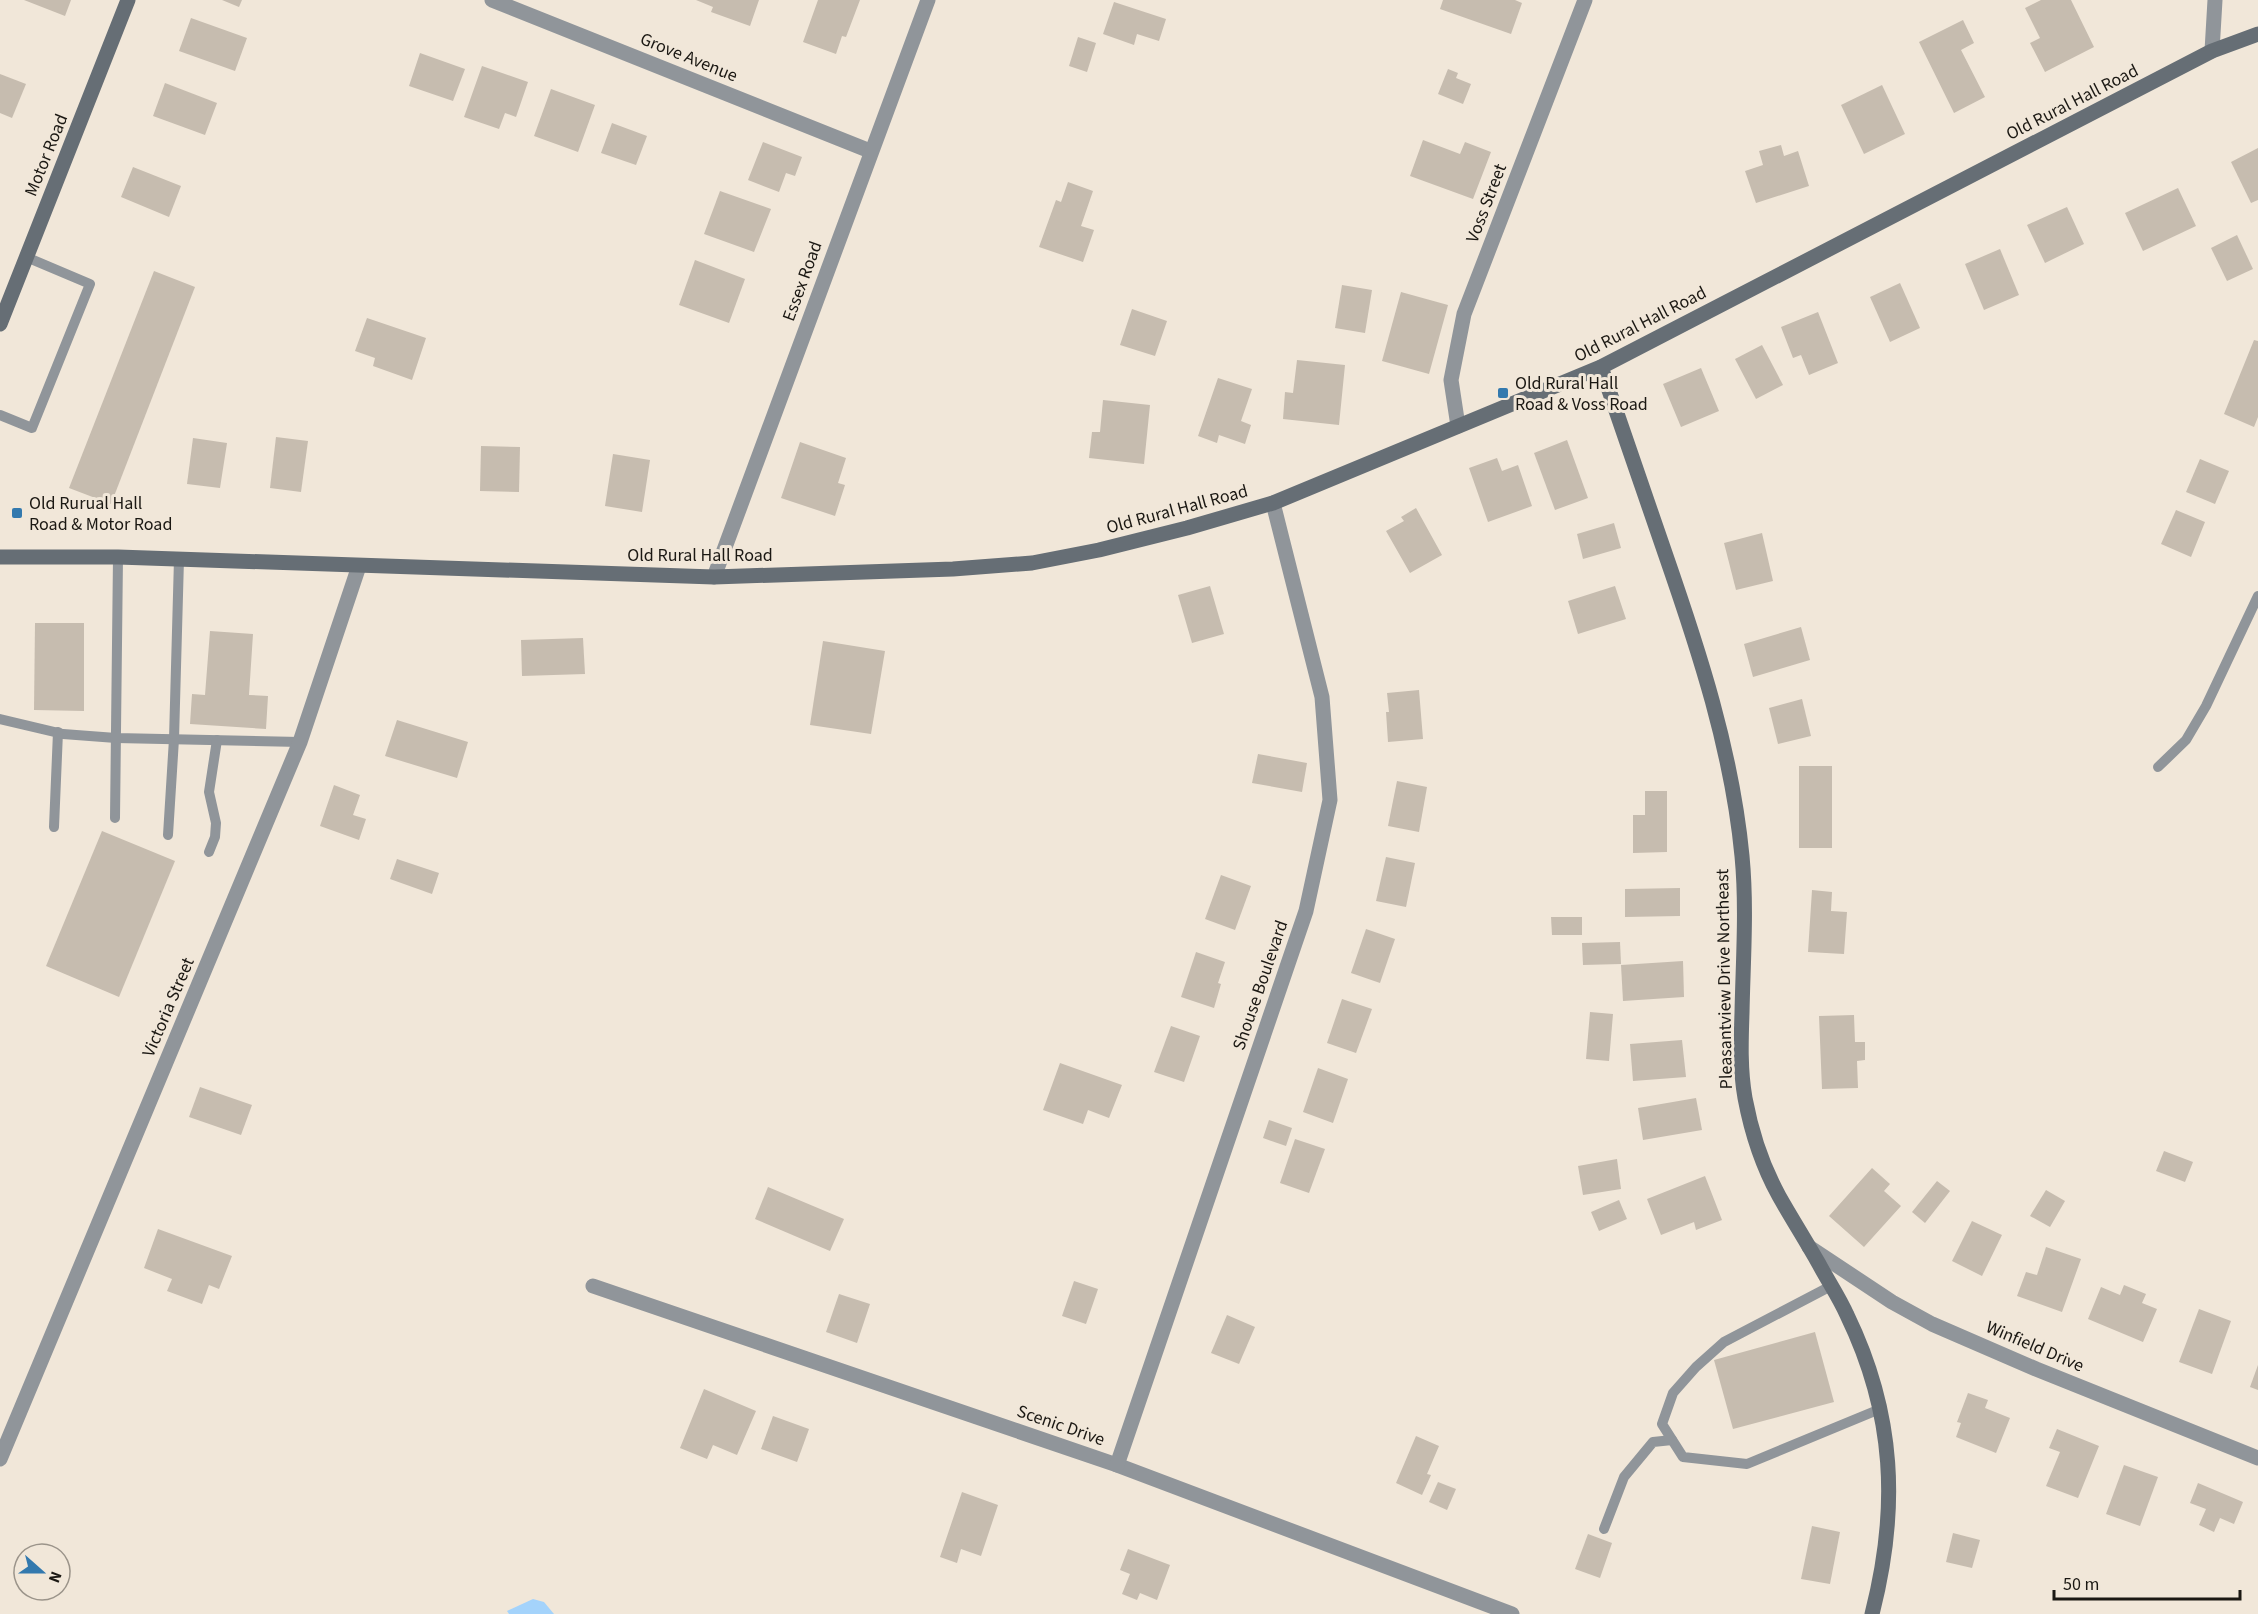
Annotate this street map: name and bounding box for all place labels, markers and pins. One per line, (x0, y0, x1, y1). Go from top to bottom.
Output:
place label: Old Rural Hall Road & Voss Road (1515, 371, 1648, 417)
marker: Old Rural Hall Road & Voss Road (1496, 386, 1510, 400)
place label: Old Rurual Hall Road & Motor Road (29, 491, 172, 537)
marker: Old Rurual Hall Road & Motor Road (10, 506, 24, 520)

